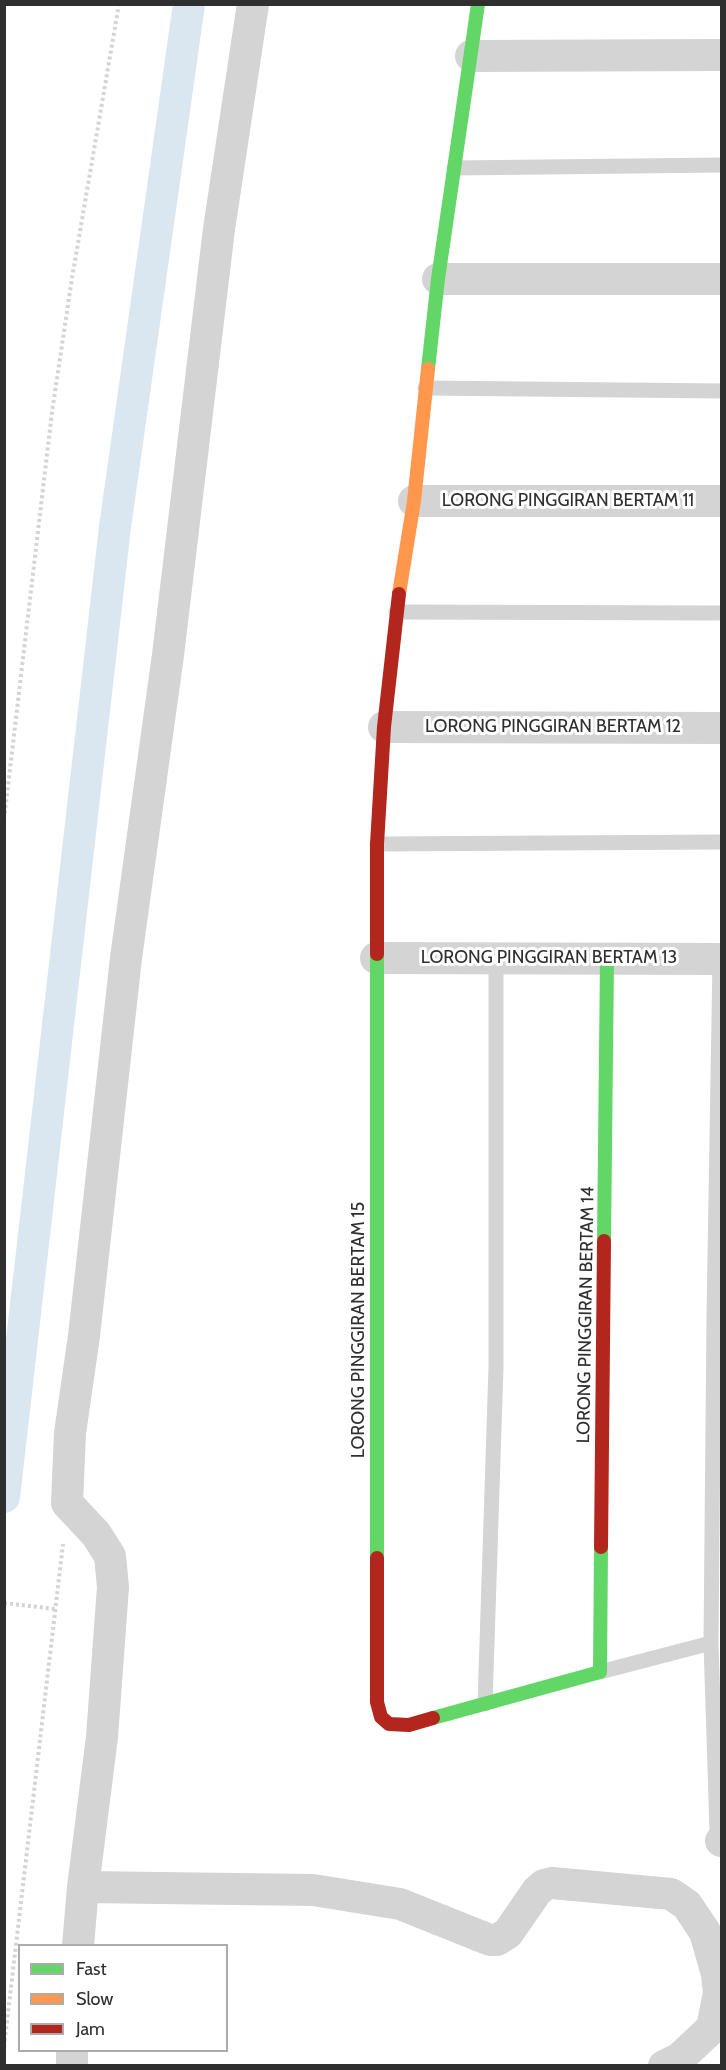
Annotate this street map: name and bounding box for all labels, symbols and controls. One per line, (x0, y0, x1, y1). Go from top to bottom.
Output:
street label: LORONG PINGGIRAN BERTAM 11 (442, 490, 694, 512)
street label: LORONG PINGGIRAN BERTAM 12 (425, 716, 681, 738)
street label: LORONG PINGGIRAN BERTAM 13 (421, 947, 677, 969)
street label: LORONG PINGGIRAN BERTAM 14 (573, 1186, 599, 1444)
street label: LORONG PINGGIRAN BERTAM 15 (348, 1202, 370, 1458)
legend (18, 1944, 228, 2052)
text: Fast (76, 1958, 107, 1980)
text: Slow (76, 1988, 113, 2010)
text: Jam (76, 2018, 105, 2040)

